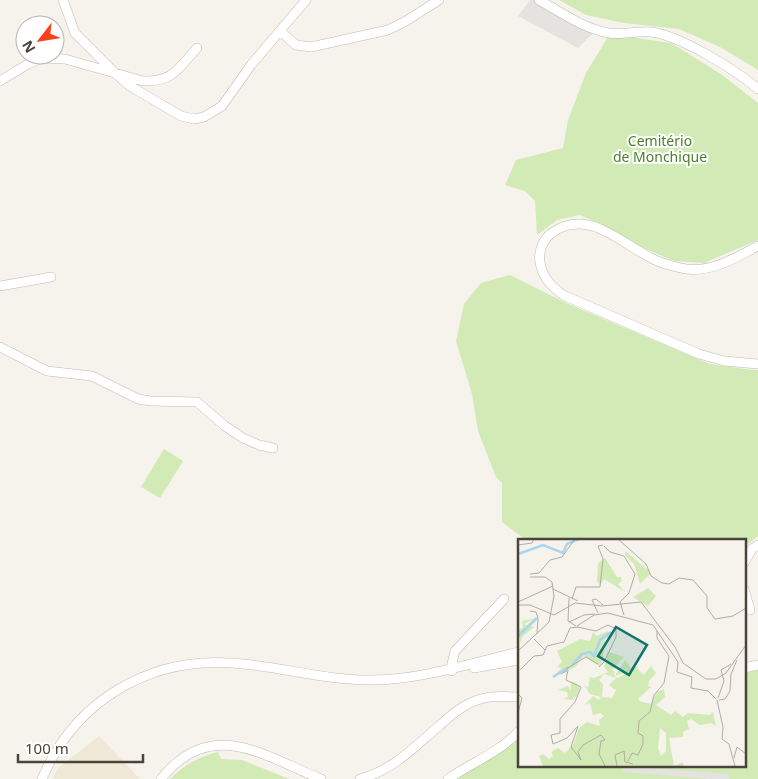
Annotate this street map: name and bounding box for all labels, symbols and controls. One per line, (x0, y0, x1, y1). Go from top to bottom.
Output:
north arrow (15, 15, 65, 65)
text: N (17, 37, 40, 57)
park label: Cemitério de Monchique (613, 131, 707, 166)
inset map (518, 539, 746, 766)
scale bar (18, 732, 142, 764)
text: 100 m (25, 738, 69, 758)

